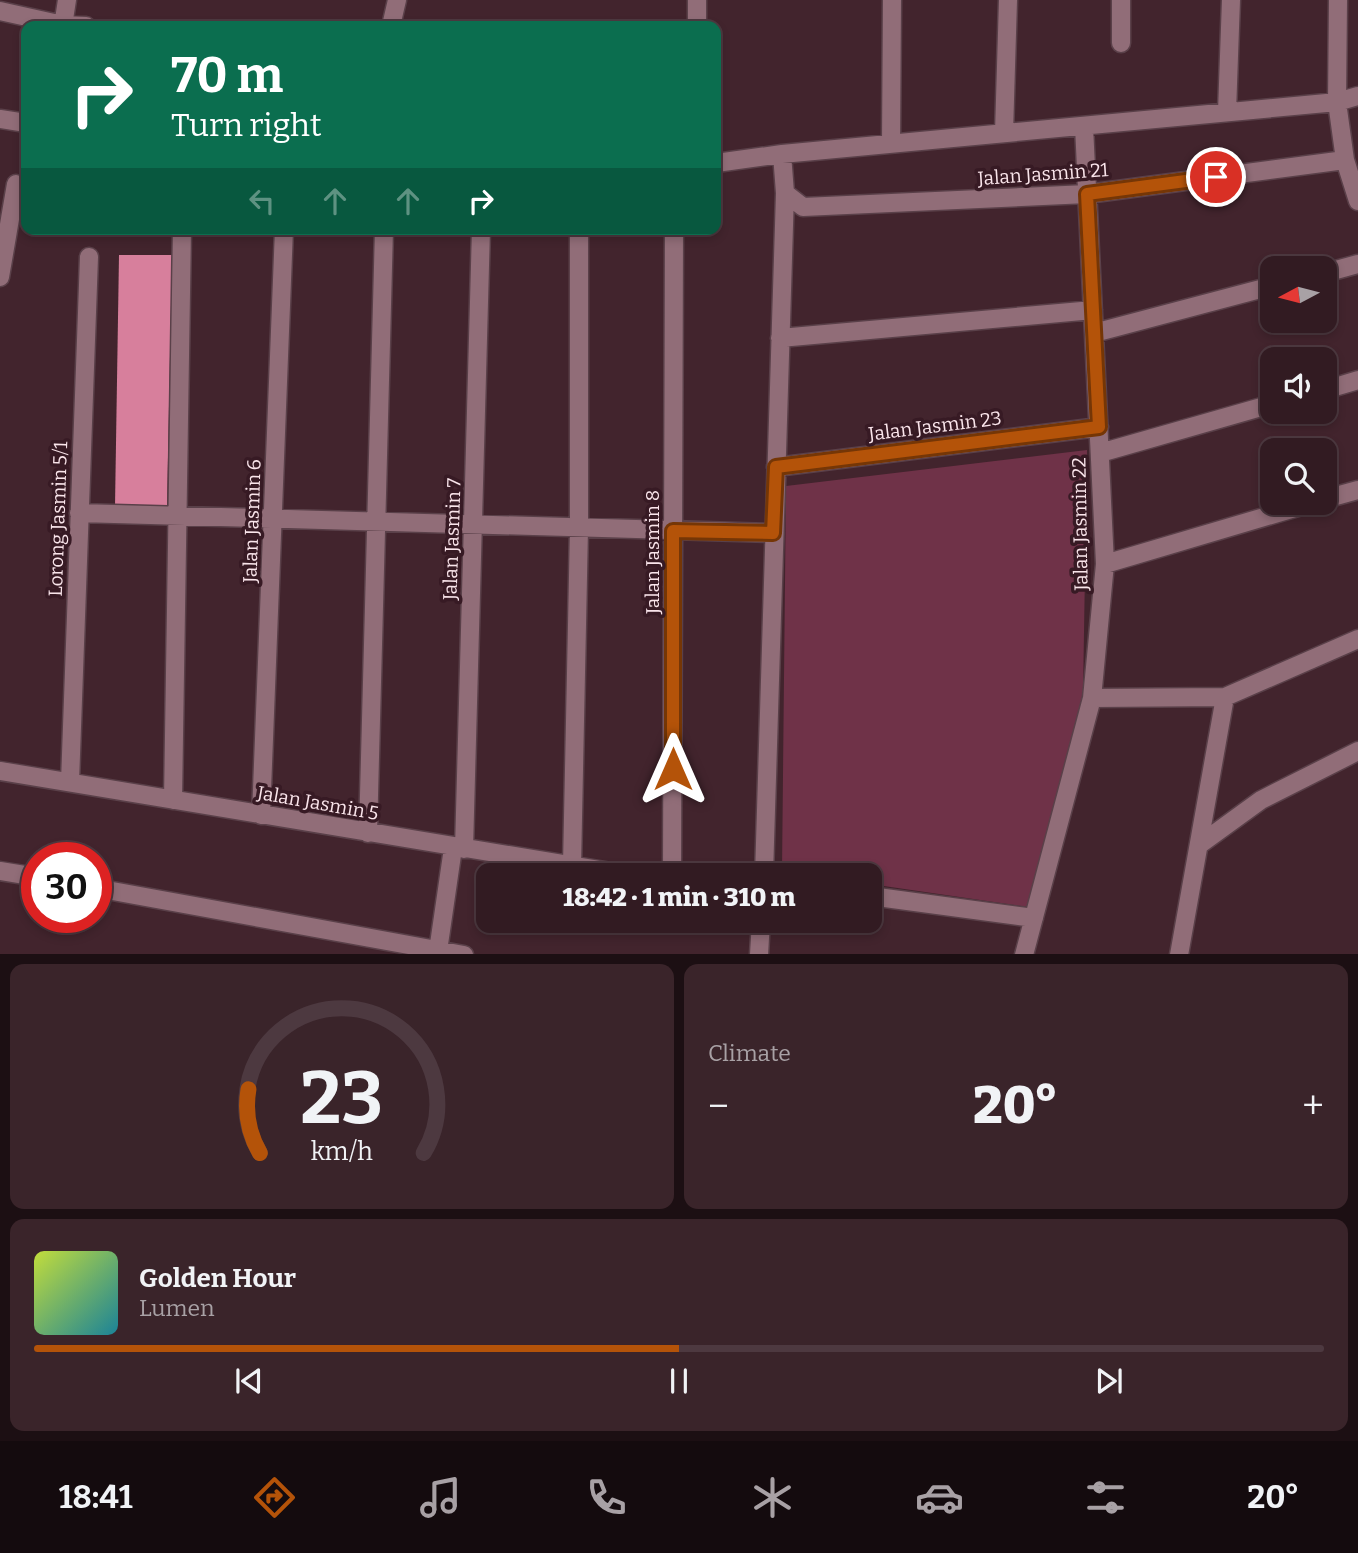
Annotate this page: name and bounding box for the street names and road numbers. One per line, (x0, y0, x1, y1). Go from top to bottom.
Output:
street label: Jalan Jasmin 21 (976, 158, 1109, 190)
street label: Jalan Jasmin 23 (866, 406, 1003, 446)
street label: Lorong Jasmin 5/1 (44, 441, 72, 597)
street label: Jalan Jasmin 22 (1067, 457, 1093, 592)
street label: Jalan Jasmin 6 (238, 459, 266, 584)
street label: Jalan Jasmin 7 (438, 477, 466, 601)
street label: Jalan Jasmin 8 (641, 490, 664, 615)
street label: Jalan Jasmin 5 (255, 781, 380, 825)

